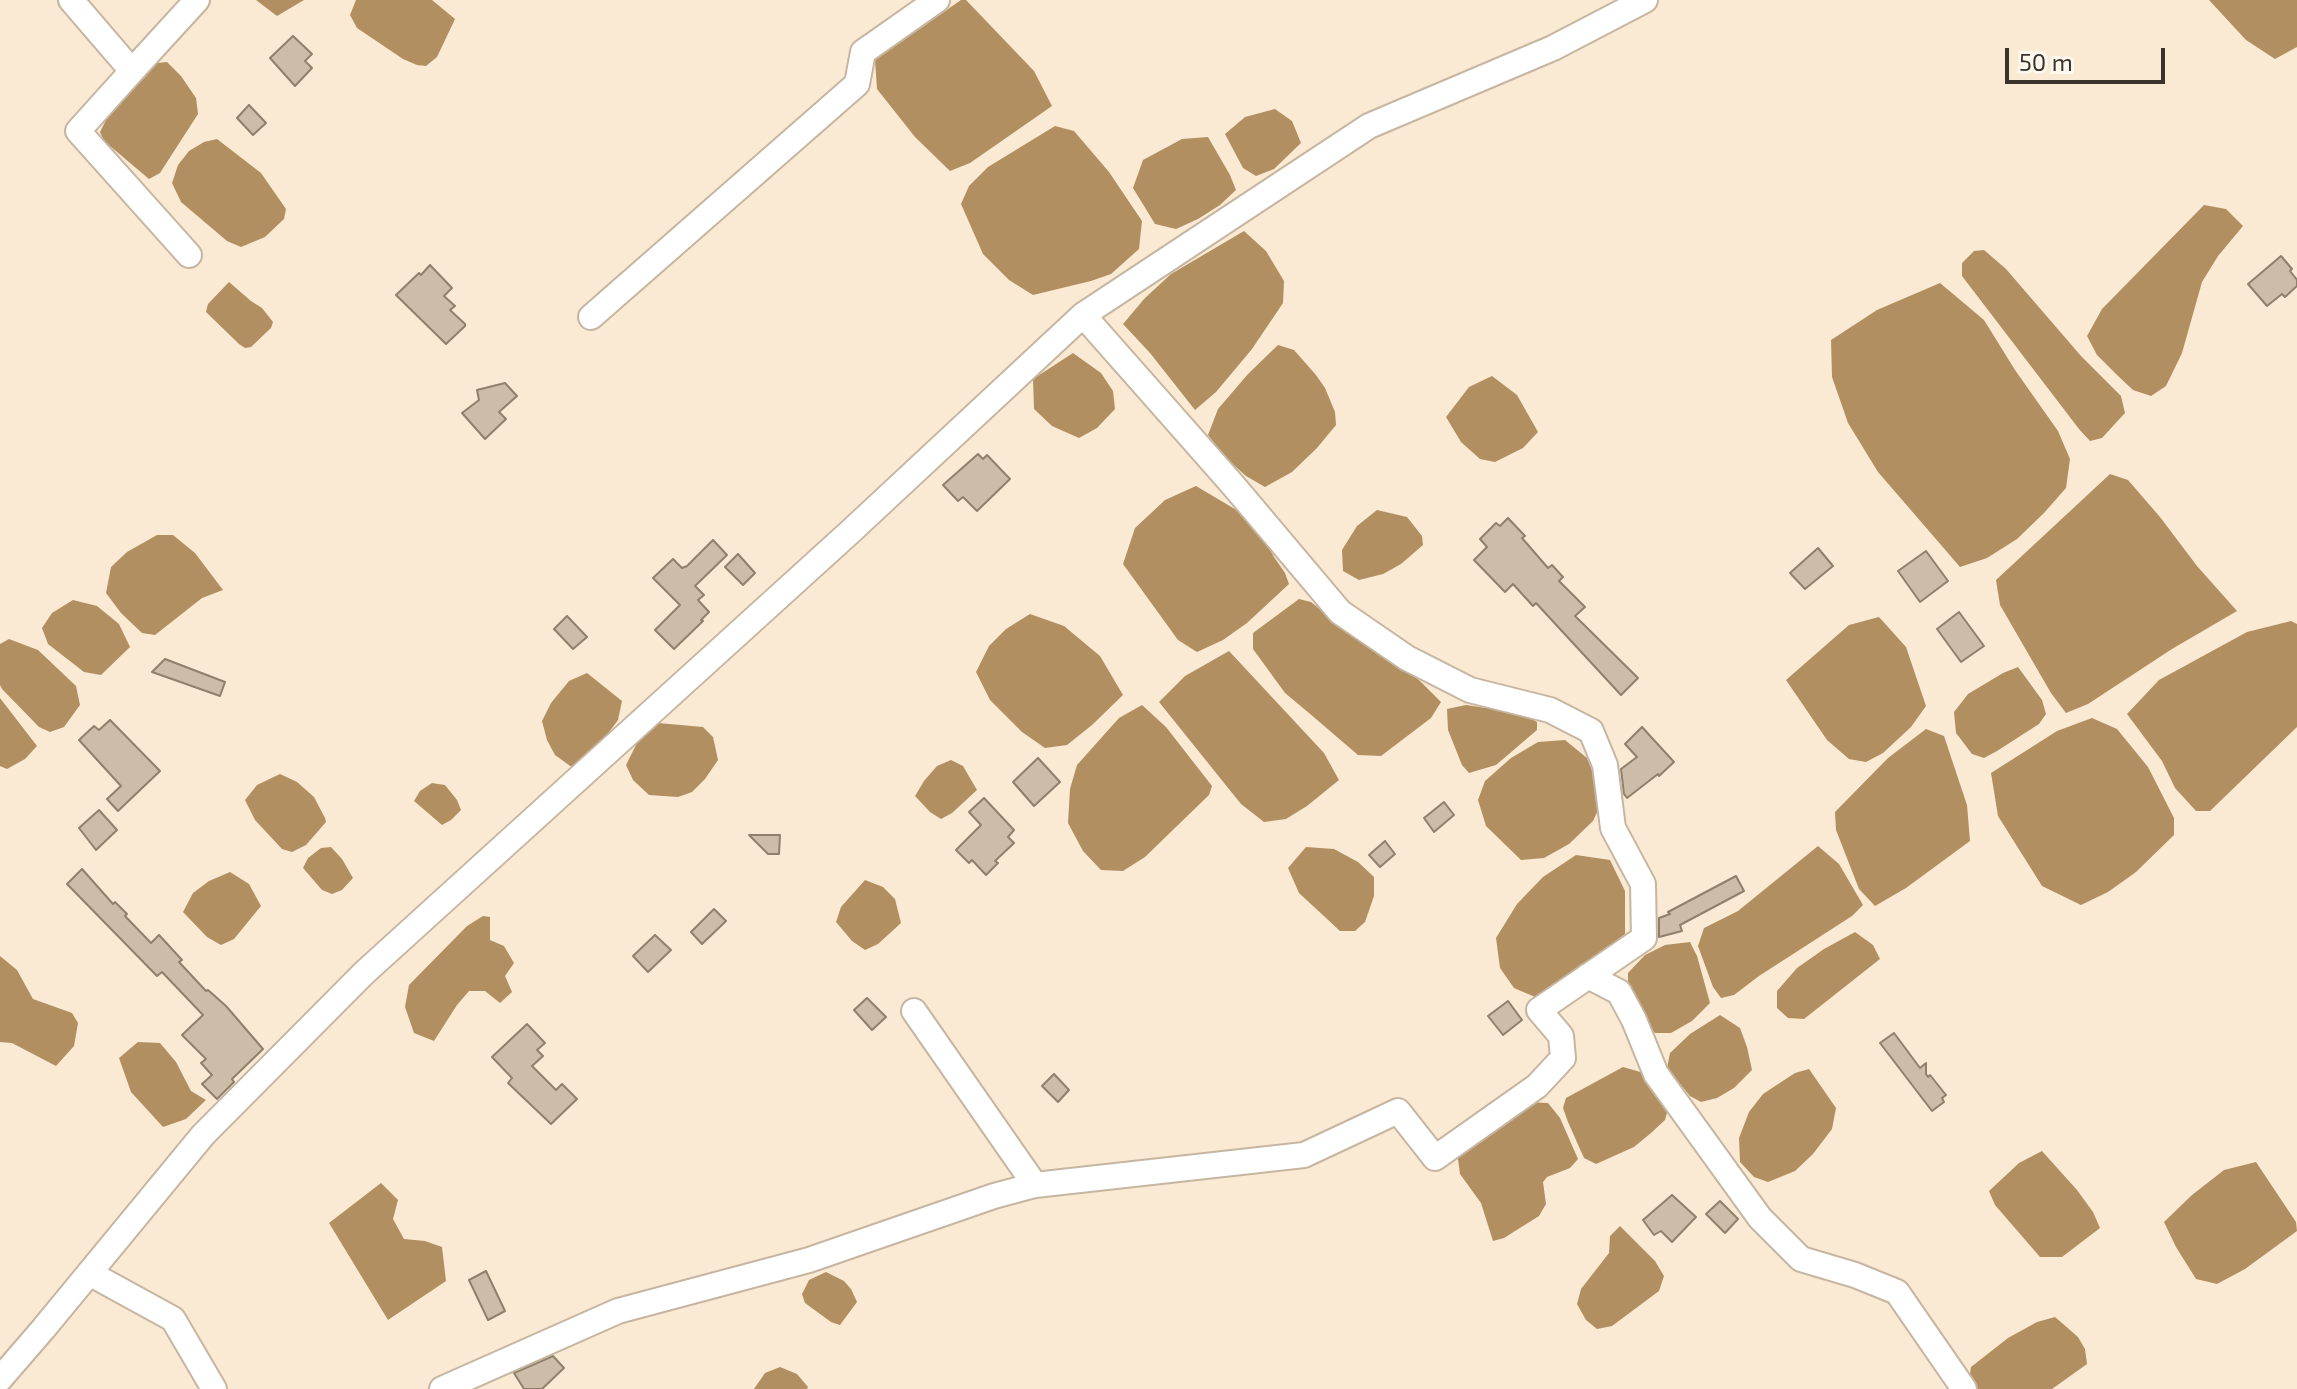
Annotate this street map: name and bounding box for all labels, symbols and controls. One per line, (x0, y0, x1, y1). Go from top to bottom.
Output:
scale bar (2009, 32, 2169, 82)
text: 50 m (2019, 47, 2073, 76)

